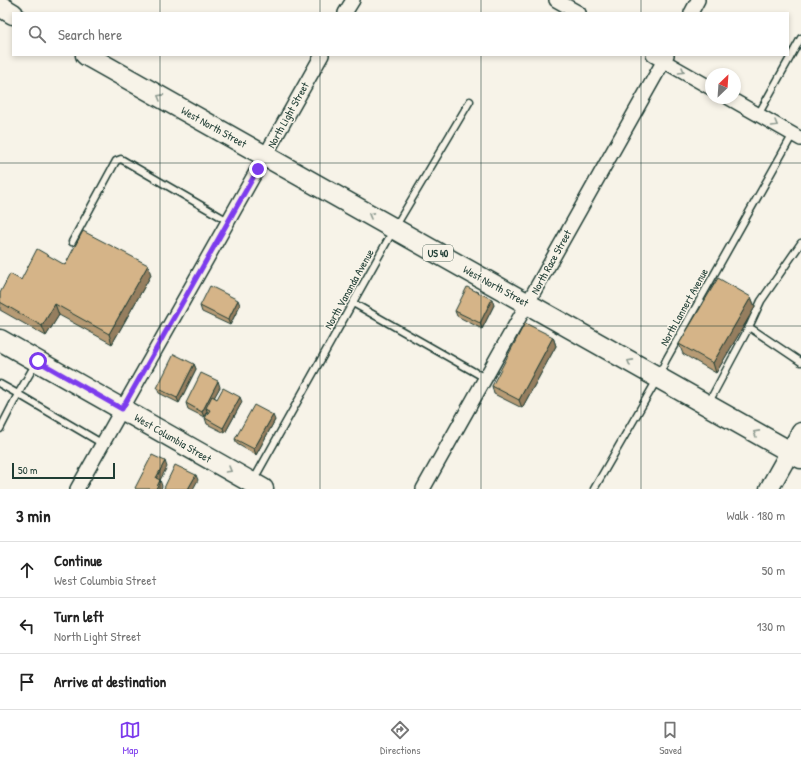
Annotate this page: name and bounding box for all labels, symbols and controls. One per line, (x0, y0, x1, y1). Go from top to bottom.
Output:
search box (12, 12, 789, 56)
icon: search (26, 23, 48, 45)
text: Search here (58, 24, 122, 45)
one-way arrow (678, 67, 685, 74)
north arrow (705, 68, 741, 104)
street label: North Light Street (264, 79, 312, 151)
one-way arrow (157, 94, 164, 101)
street label: West North Street (179, 103, 249, 151)
one-way arrow (771, 120, 778, 127)
route end (249, 160, 267, 178)
one-way arrow (368, 213, 375, 220)
street label: North Race Street (528, 227, 575, 297)
road number: US 40 (423, 245, 453, 261)
street label: North Vananda Avenue (321, 246, 377, 331)
street label: West North Street (461, 262, 531, 310)
street label: North Lannert Avenue (657, 265, 711, 348)
route start (29, 352, 47, 370)
one-way arrow (627, 359, 634, 367)
street label: West Columbia Street (132, 410, 214, 466)
one-way arrow (753, 430, 760, 437)
scale bar (12, 461, 115, 480)
text: 50 m (18, 463, 38, 477)
one-way arrow (225, 465, 232, 472)
text: 3 min (16, 504, 51, 527)
text: Walk · 180 m (726, 506, 785, 524)
text: Continue (54, 550, 102, 571)
icon: ahead (16, 559, 38, 581)
text: 50 m (762, 561, 785, 579)
text: West Columbia Street (54, 571, 156, 589)
text: Turn left (54, 606, 104, 627)
icon: left (16, 615, 38, 637)
text: 130 m (757, 617, 785, 635)
text: North Light Street (54, 627, 141, 645)
icon: arrive (16, 671, 38, 693)
text: Arrive at destination (54, 671, 166, 692)
tab: Map (119, 719, 141, 757)
tab: Directions (380, 719, 421, 757)
tab: Saved (659, 719, 682, 757)

